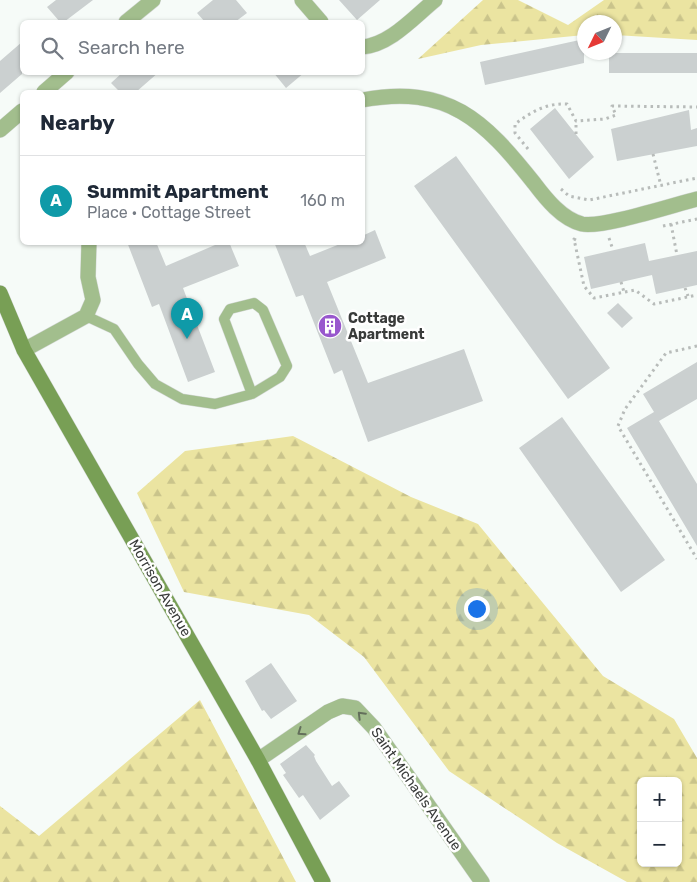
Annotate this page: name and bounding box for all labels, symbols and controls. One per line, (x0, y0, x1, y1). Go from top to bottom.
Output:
north arrow (577, 15, 622, 60)
search box (20, 20, 365, 75)
icon: search (38, 34, 66, 62)
text: Search here (78, 36, 185, 59)
text: Nearby (40, 110, 115, 135)
text: Summit Apartment (87, 180, 268, 203)
text: A (50, 191, 62, 210)
text: 160 m (300, 191, 345, 210)
text: Place · Cottage Street (87, 203, 251, 222)
pin: A (171, 298, 203, 339)
place label: Cottage Apartment (348, 310, 425, 343)
building icon: Cottage Apartment (317, 313, 343, 339)
street label: Morrison Avenue (125, 537, 195, 640)
your location (464, 596, 490, 622)
one-way arrow (358, 712, 367, 721)
street label: Saint Michaels Avenue (367, 724, 465, 854)
one-way arrow (297, 726, 307, 735)
map controls (637, 777, 682, 867)
button: + (637, 777, 682, 822)
button: − (637, 822, 682, 867)

